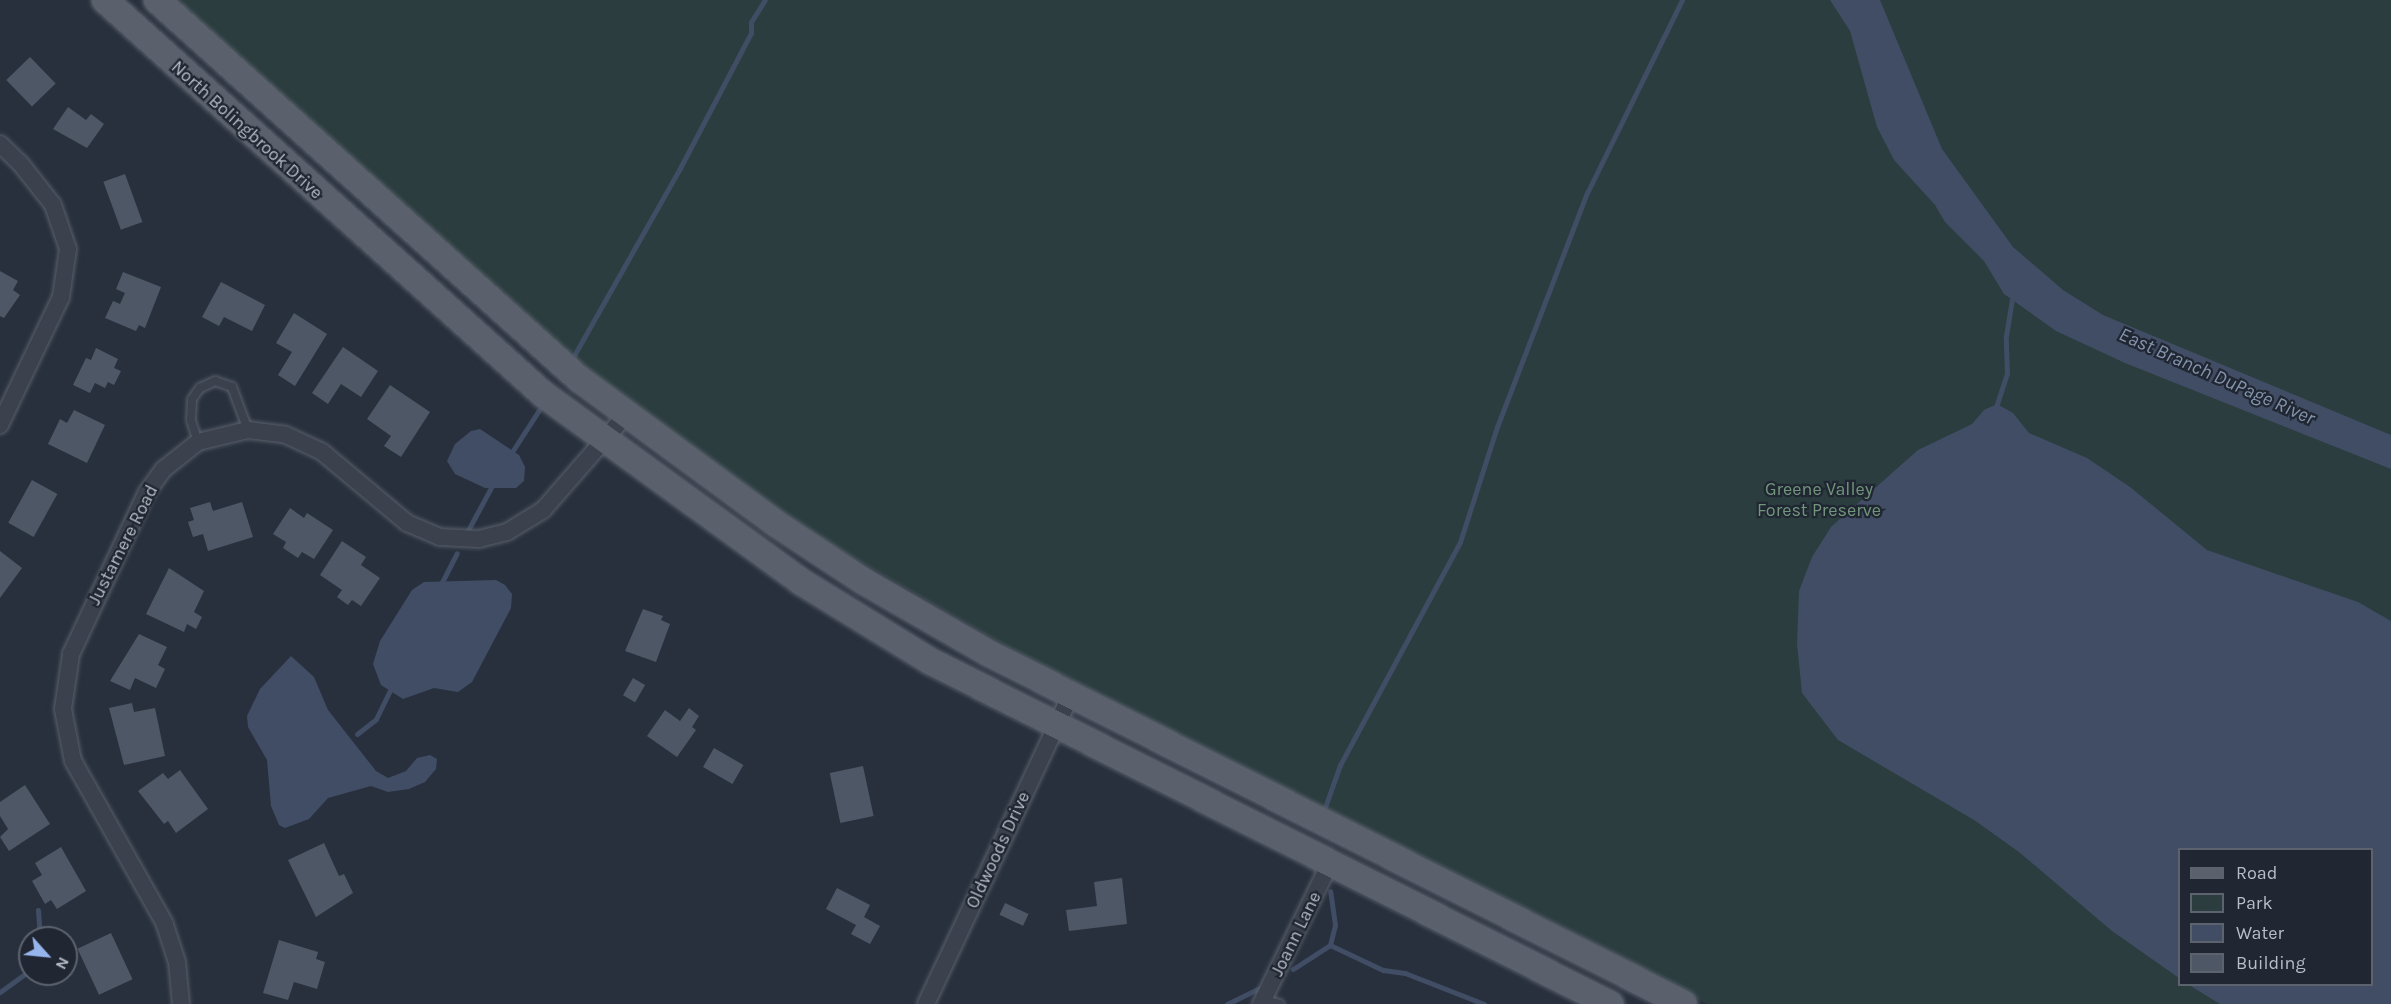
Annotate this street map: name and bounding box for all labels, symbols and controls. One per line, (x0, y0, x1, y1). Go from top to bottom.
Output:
street label: North Bolingbrook Drive (167, 56, 327, 204)
water label: East Branch DuPage River (2115, 322, 2319, 430)
park label: Greene Valley Forest Preserve (1757, 479, 1881, 522)
street label: Justamere Road (83, 481, 163, 609)
street label: Oldwoods Drive (961, 788, 1035, 912)
legend (2178, 848, 2373, 986)
text: Road (2236, 862, 2277, 884)
street label: Joann Lane (1266, 888, 1326, 980)
text: Park (2236, 892, 2273, 914)
text: Water (2236, 922, 2284, 944)
north arrow (18, 926, 78, 986)
text: Building (2236, 952, 2306, 974)
text: N (52, 954, 74, 973)

